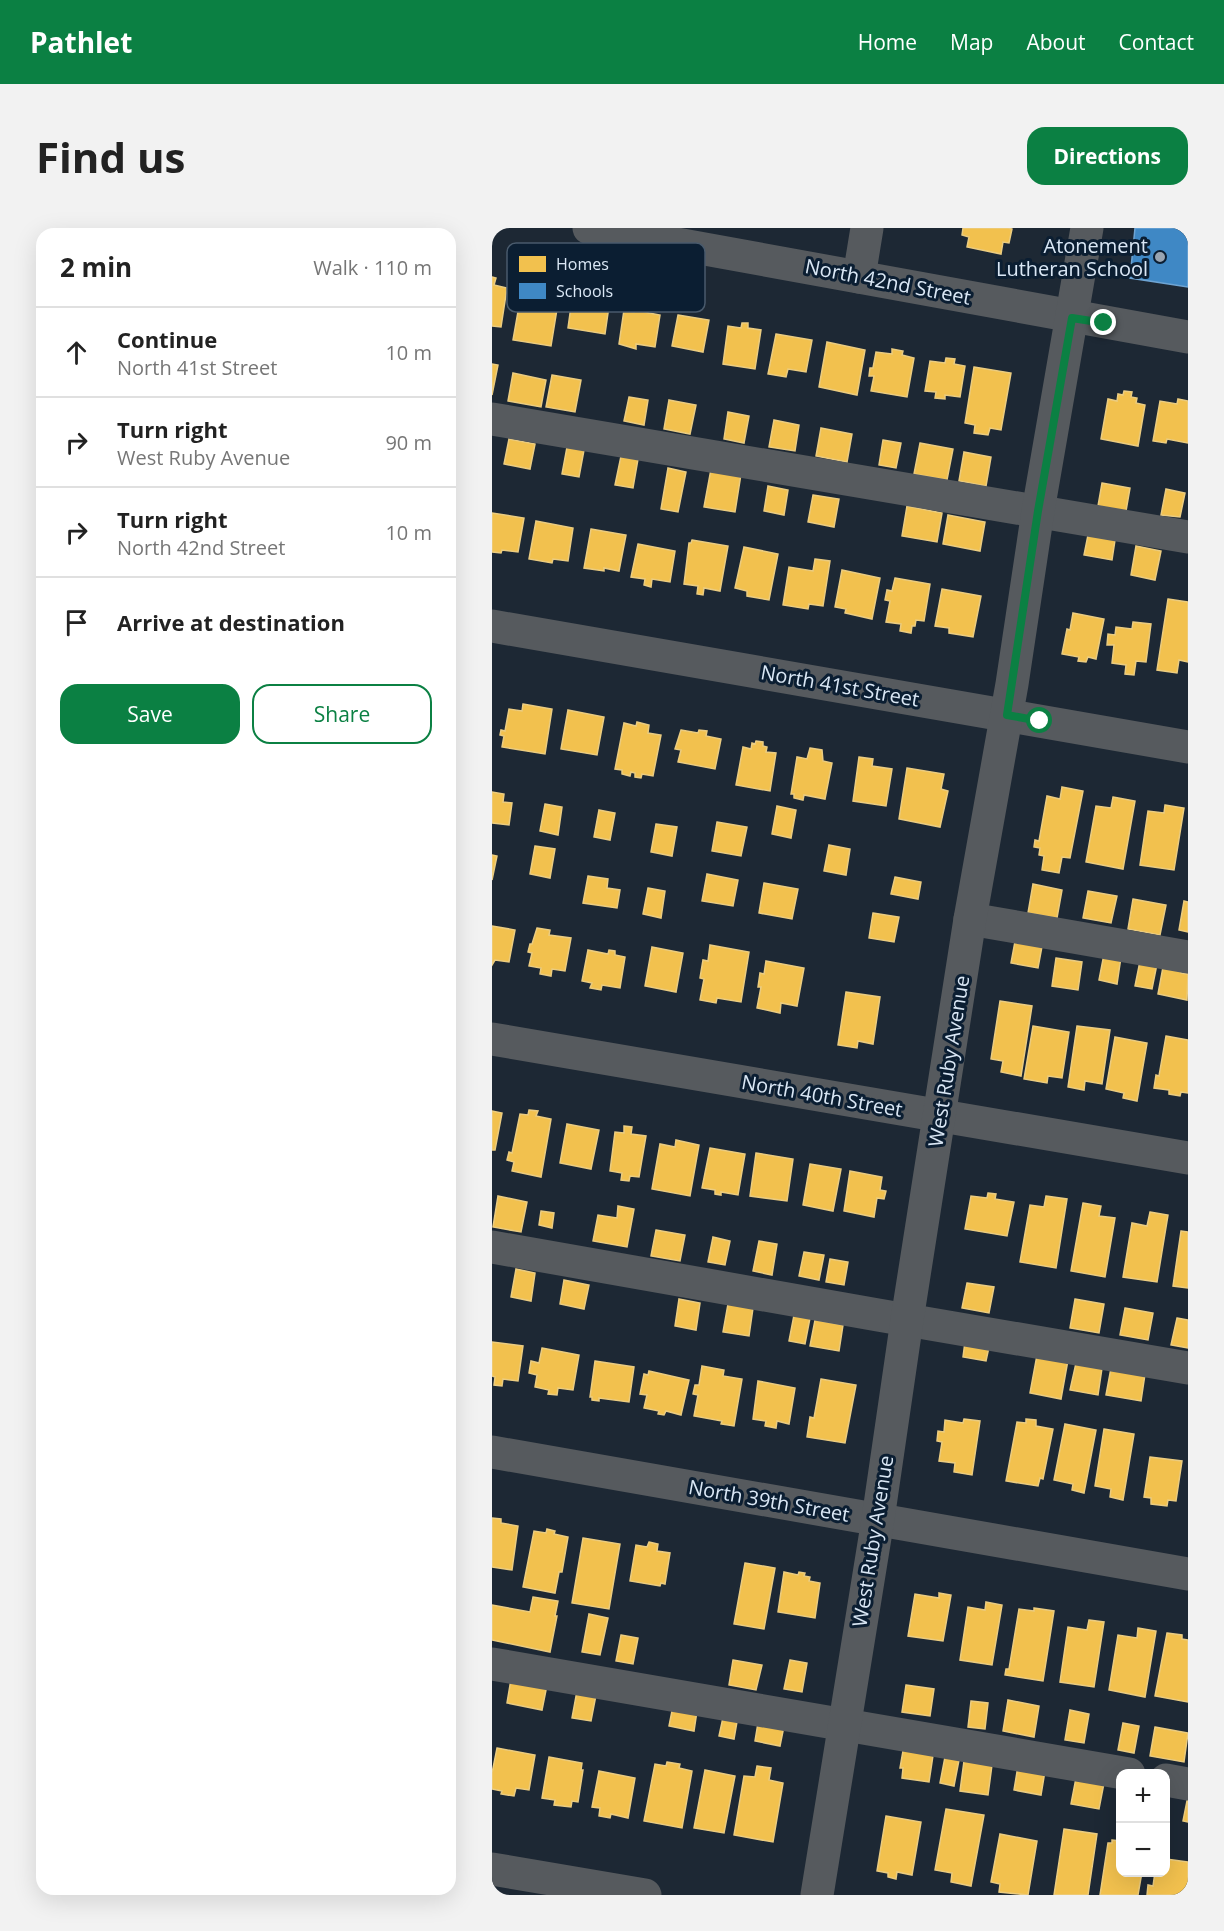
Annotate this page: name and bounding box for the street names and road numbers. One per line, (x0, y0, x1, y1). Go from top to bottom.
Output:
street label: North 42nd Street (803, 252, 973, 311)
street label: North 41st Street (759, 658, 921, 713)
street label: West Ruby Avenue (922, 973, 975, 1149)
street label: North 40th Street (739, 1068, 905, 1123)
street label: West Ruby Avenue (846, 1453, 899, 1629)
street label: North 39th Street (686, 1473, 852, 1528)

